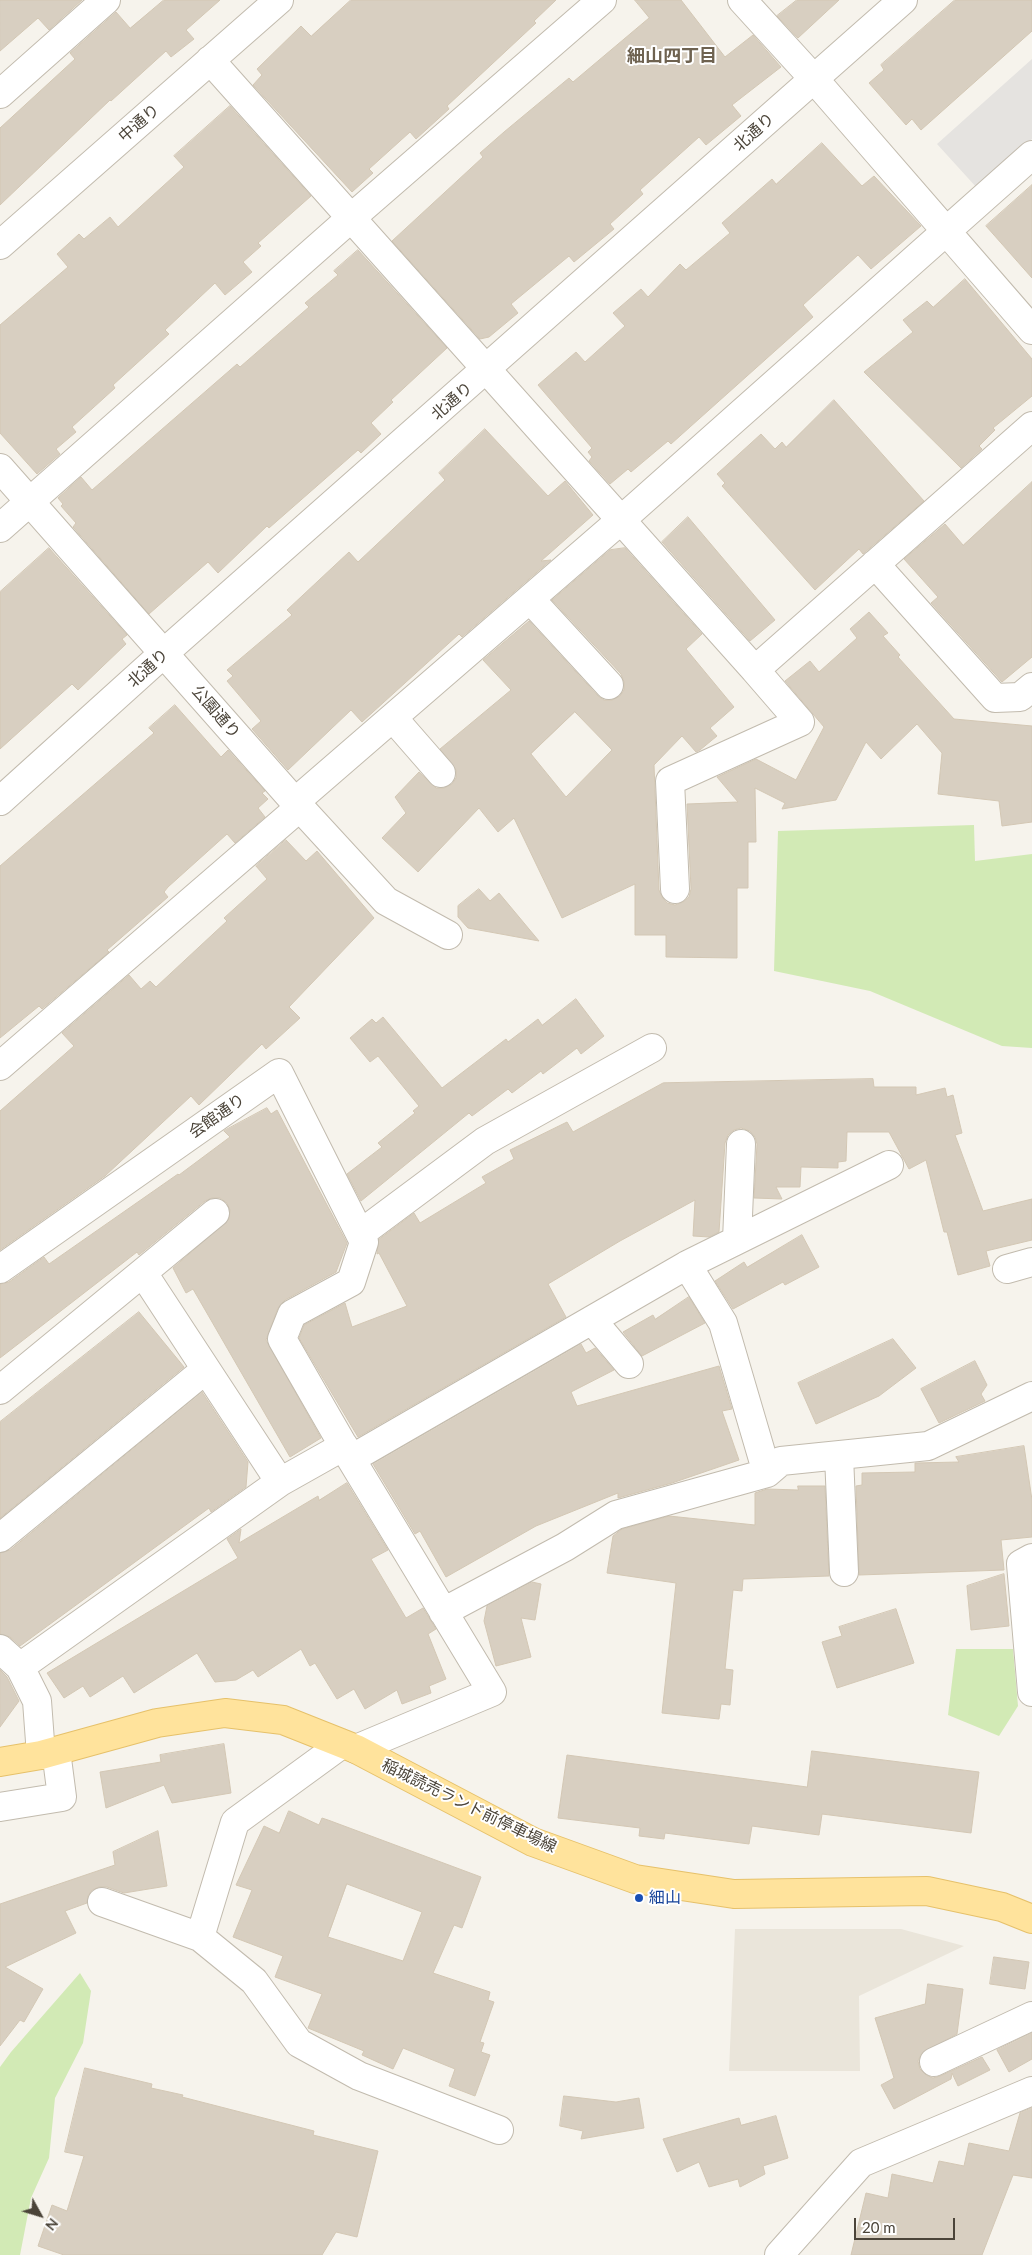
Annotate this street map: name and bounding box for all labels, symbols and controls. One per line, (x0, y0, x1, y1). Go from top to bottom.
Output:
district label: 細山四丁目 (627, 45, 717, 67)
street label: 中通り (115, 100, 163, 146)
street label: 北通り (730, 109, 778, 155)
street label: 北通り (428, 378, 476, 424)
street label: 北通り (124, 645, 172, 691)
street label: 公園通り (188, 682, 244, 742)
street label: 会館通り (185, 1090, 249, 1142)
street label: 稲城読売ランド前停車場線 (379, 1755, 559, 1857)
place label: 細山 (649, 1888, 681, 1908)
marker: 細山 (633, 1892, 645, 1904)
north arrow (15, 2190, 65, 2240)
scale bar (857, 2208, 958, 2240)
text: N (42, 2215, 62, 2234)
text: 20 m (862, 2218, 896, 2236)

